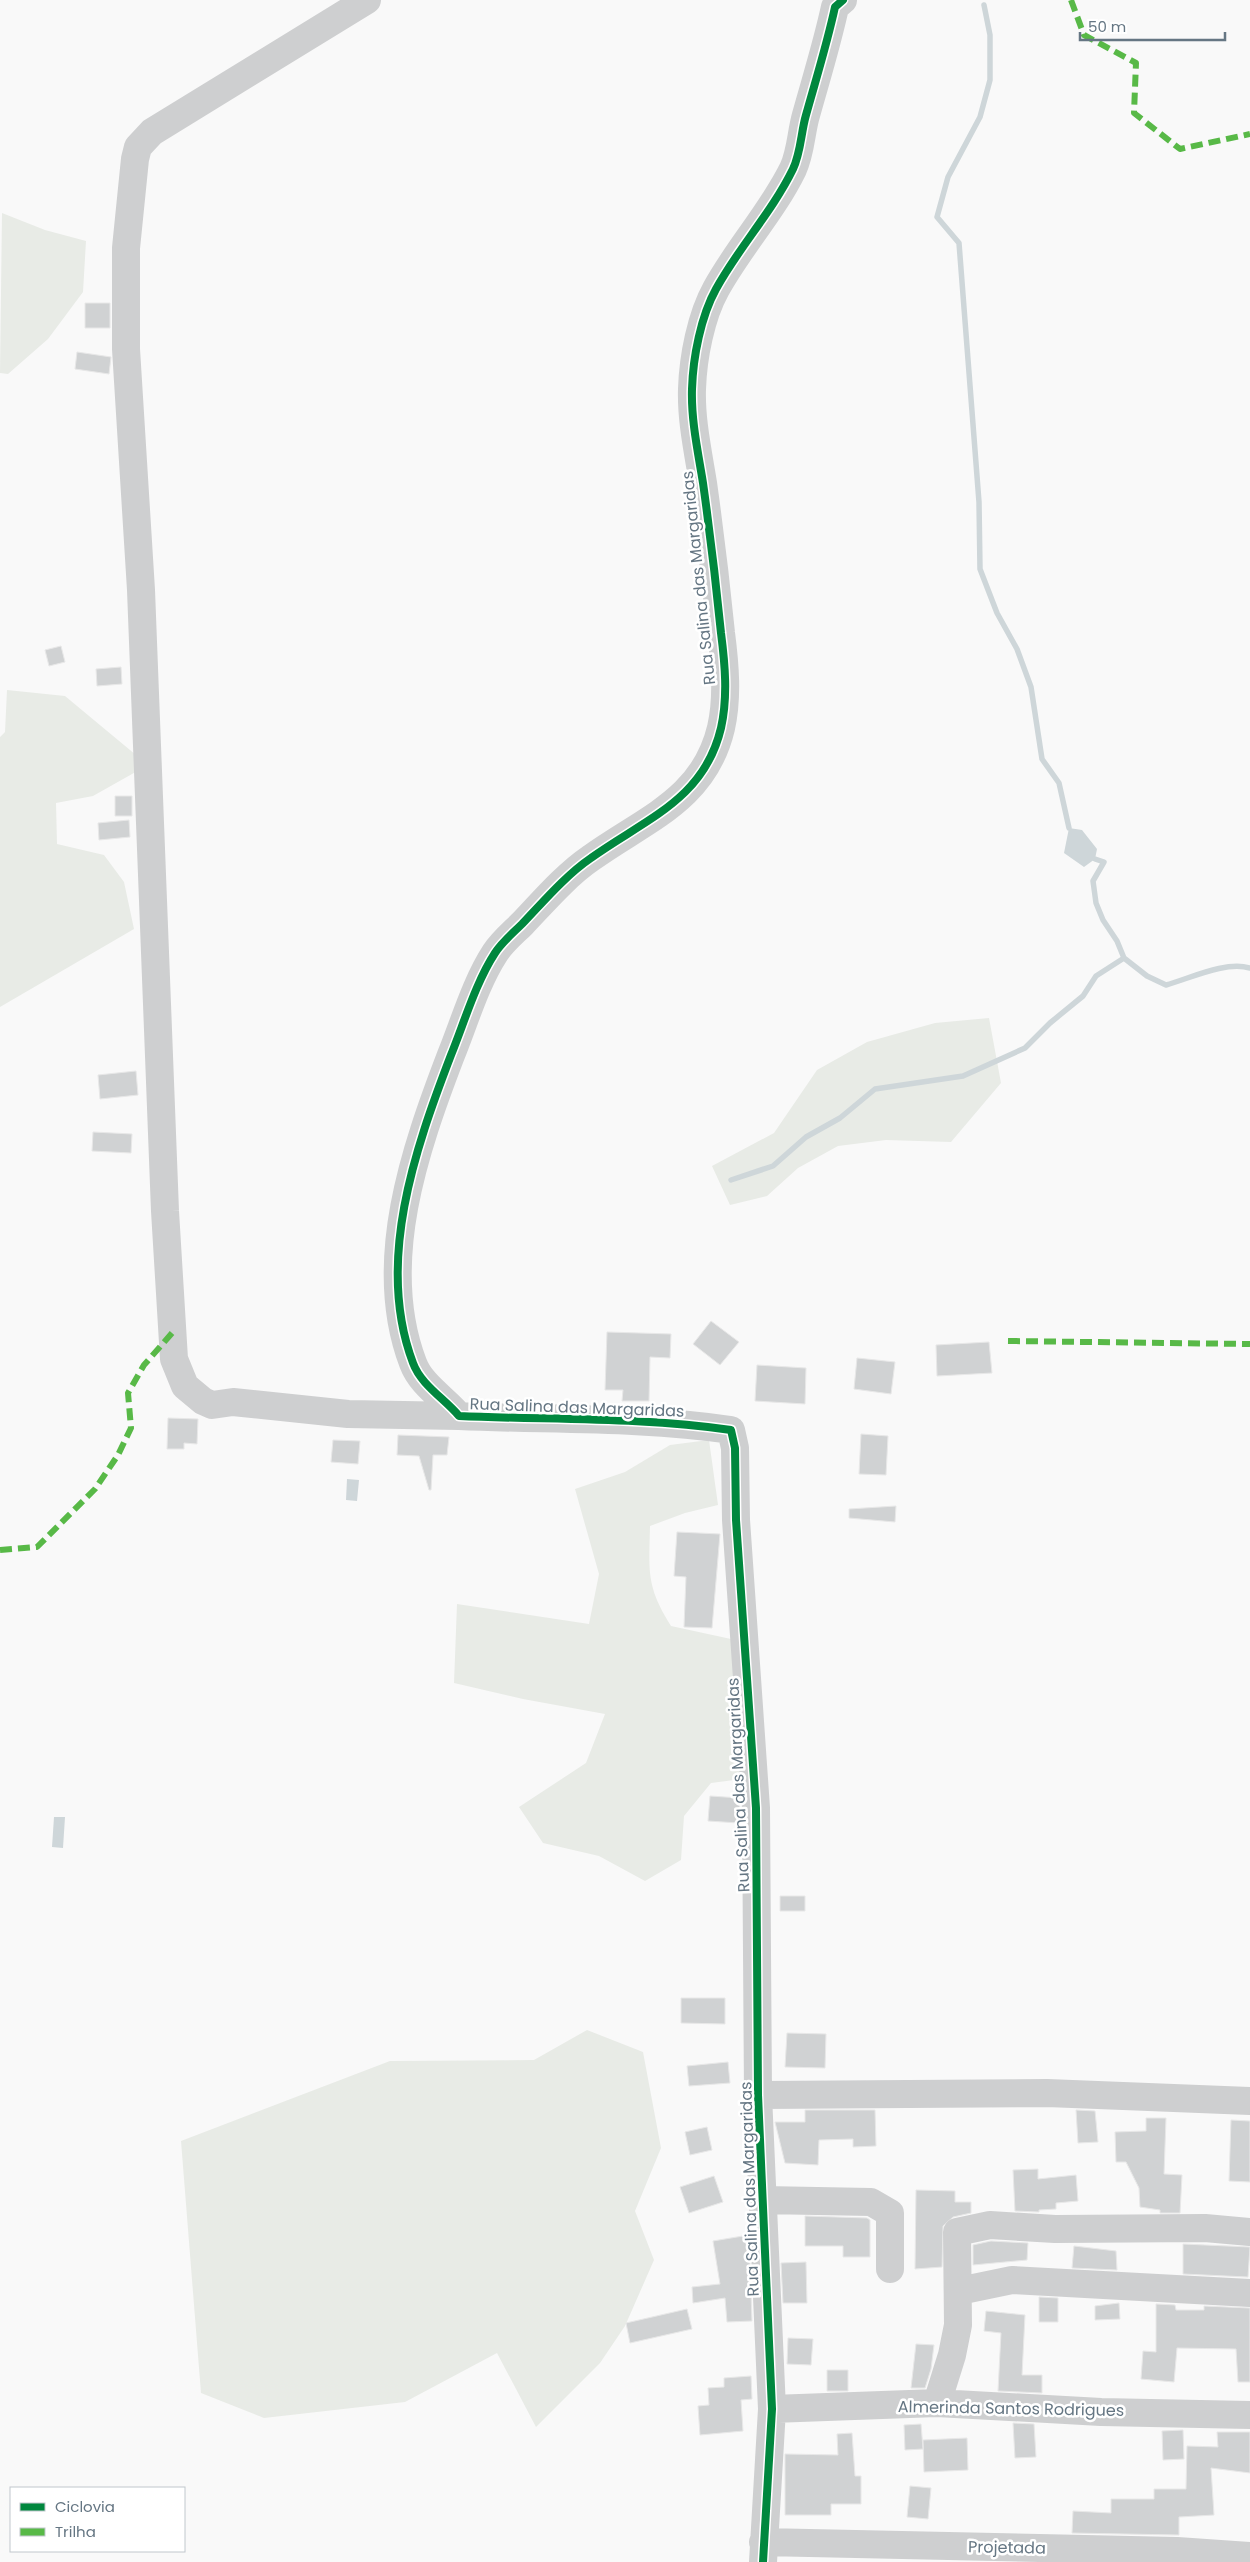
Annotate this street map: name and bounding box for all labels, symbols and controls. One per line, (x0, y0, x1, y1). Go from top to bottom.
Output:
scale bar (1080, 10, 1225, 42)
text: 50 m (1088, 16, 1126, 37)
street label: Rua Salina das Margaridas (676, 470, 721, 686)
street label: Rua Salina das Margaridas (469, 1392, 685, 1423)
street label: Rua Salina das Margaridas (721, 1677, 756, 1893)
street label: Rua Salina das Margaridas (734, 2081, 765, 2297)
street label: Almerinda Santos Rodrigues (898, 2395, 1124, 2422)
legend (10, 2487, 185, 2552)
text: Ciclovia (55, 2496, 115, 2517)
text: Trilha (55, 2521, 96, 2542)
street label: Projetada (968, 2535, 1046, 2560)

